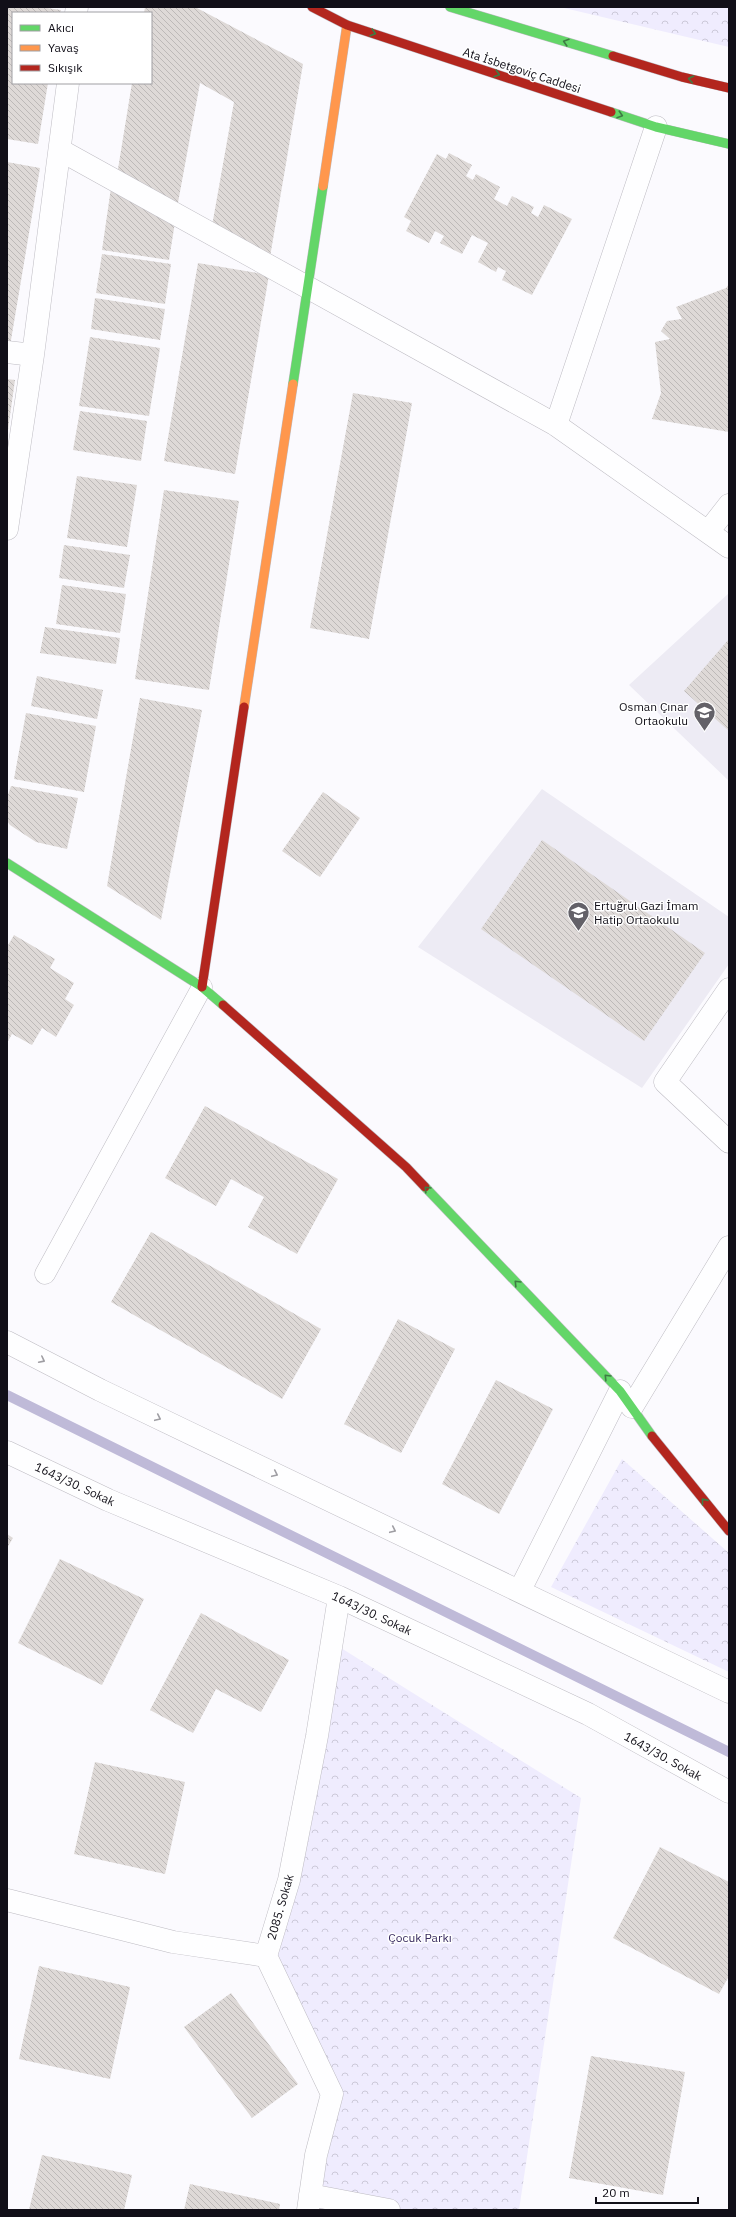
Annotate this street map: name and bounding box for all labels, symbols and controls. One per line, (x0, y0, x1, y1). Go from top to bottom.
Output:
legend (12, 12, 152, 84)
text: Akıcı (48, 20, 74, 35)
one-way arrow (370, 29, 377, 37)
one-way arrow (563, 38, 570, 47)
text: Yavaş (48, 40, 79, 55)
street label: Ata İsbetgoviç Caddesi (461, 44, 583, 96)
text: Sıkışık (48, 60, 83, 75)
one-way arrow (493, 70, 500, 78)
one-way arrow (688, 76, 694, 84)
one-way arrow (616, 111, 623, 119)
place label: Osman Çınar Ortaokulu (619, 699, 689, 728)
school or university icon: Osman Çınar Ortaokulu (691, 700, 717, 733)
place label: Ertuğrul Gazi İmam Hatip Ortaokulu (594, 898, 698, 927)
school or university icon: Ertuğrul Gazi İmam Hatip Ortaokulu (566, 899, 592, 932)
one-way arrow (424, 1186, 432, 1194)
one-way arrow (514, 1280, 522, 1288)
one-way arrow (37, 1355, 45, 1363)
one-way arrow (604, 1374, 612, 1382)
one-way arrow (154, 1413, 161, 1421)
street label: 1643/30. Sokak (33, 1459, 118, 1509)
one-way arrow (271, 1469, 279, 1477)
one-way arrow (702, 1499, 709, 1506)
one-way arrow (389, 1525, 396, 1533)
street label: 1643/30. Sokak (330, 1588, 415, 1638)
street label: 1643/30. Sokak (621, 1728, 705, 1784)
street label: 2085. Sokak (263, 1872, 297, 1942)
park label: Çocuk Parkı (388, 1930, 452, 1945)
scale bar (596, 2179, 698, 2205)
text: 20 m (602, 2185, 630, 2200)

